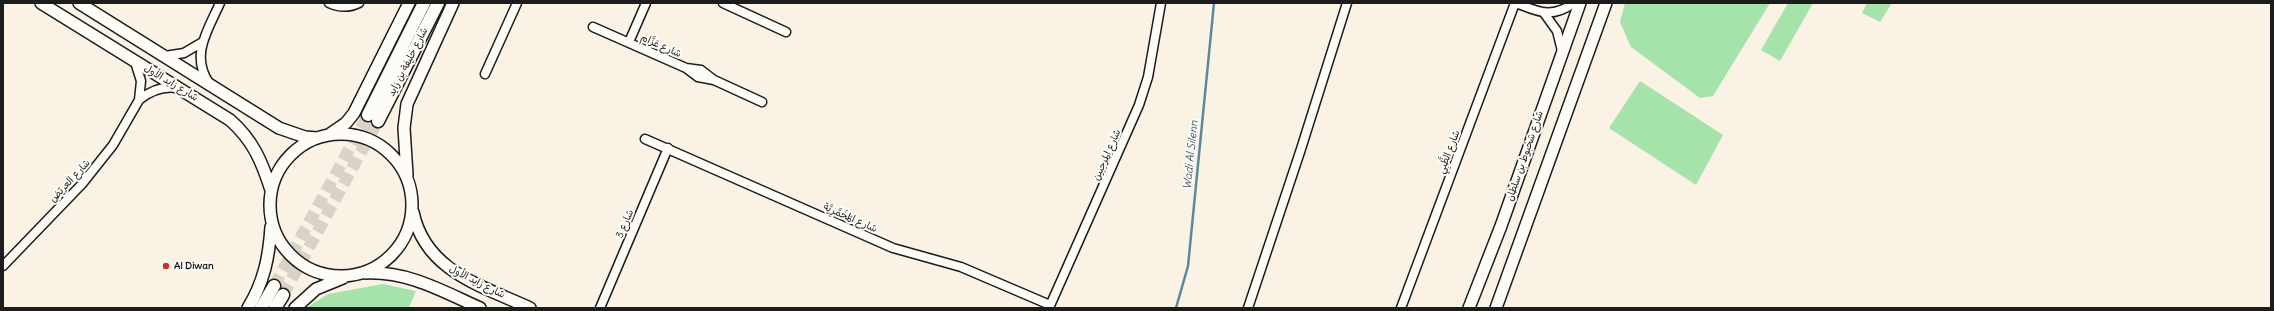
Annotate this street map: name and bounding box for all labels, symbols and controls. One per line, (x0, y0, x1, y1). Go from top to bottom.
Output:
street label: شارع خليفة بن زايد (385, 26, 431, 98)
street label: شارع عَزَّام (639, 32, 683, 60)
street label: شارع زايد الأول (142, 62, 200, 104)
street label: شارع شخبوط بن سلطان (1504, 109, 1546, 203)
water label: Wadi Al Silenn (1181, 120, 1201, 190)
street label: شارع المرحبين (1090, 128, 1124, 182)
street label: شارع الظَّبِي (1435, 129, 1463, 175)
street label: شارع العريّض (47, 157, 93, 205)
street label: شارع المْخَمَّرِيَّة (821, 201, 879, 235)
street label: شارع 3 (614, 208, 636, 240)
place label: Al Diwan (174, 260, 214, 272)
marker: Al Diwan (161, 261, 171, 271)
street label: شارع زايد الأول (447, 263, 507, 301)

